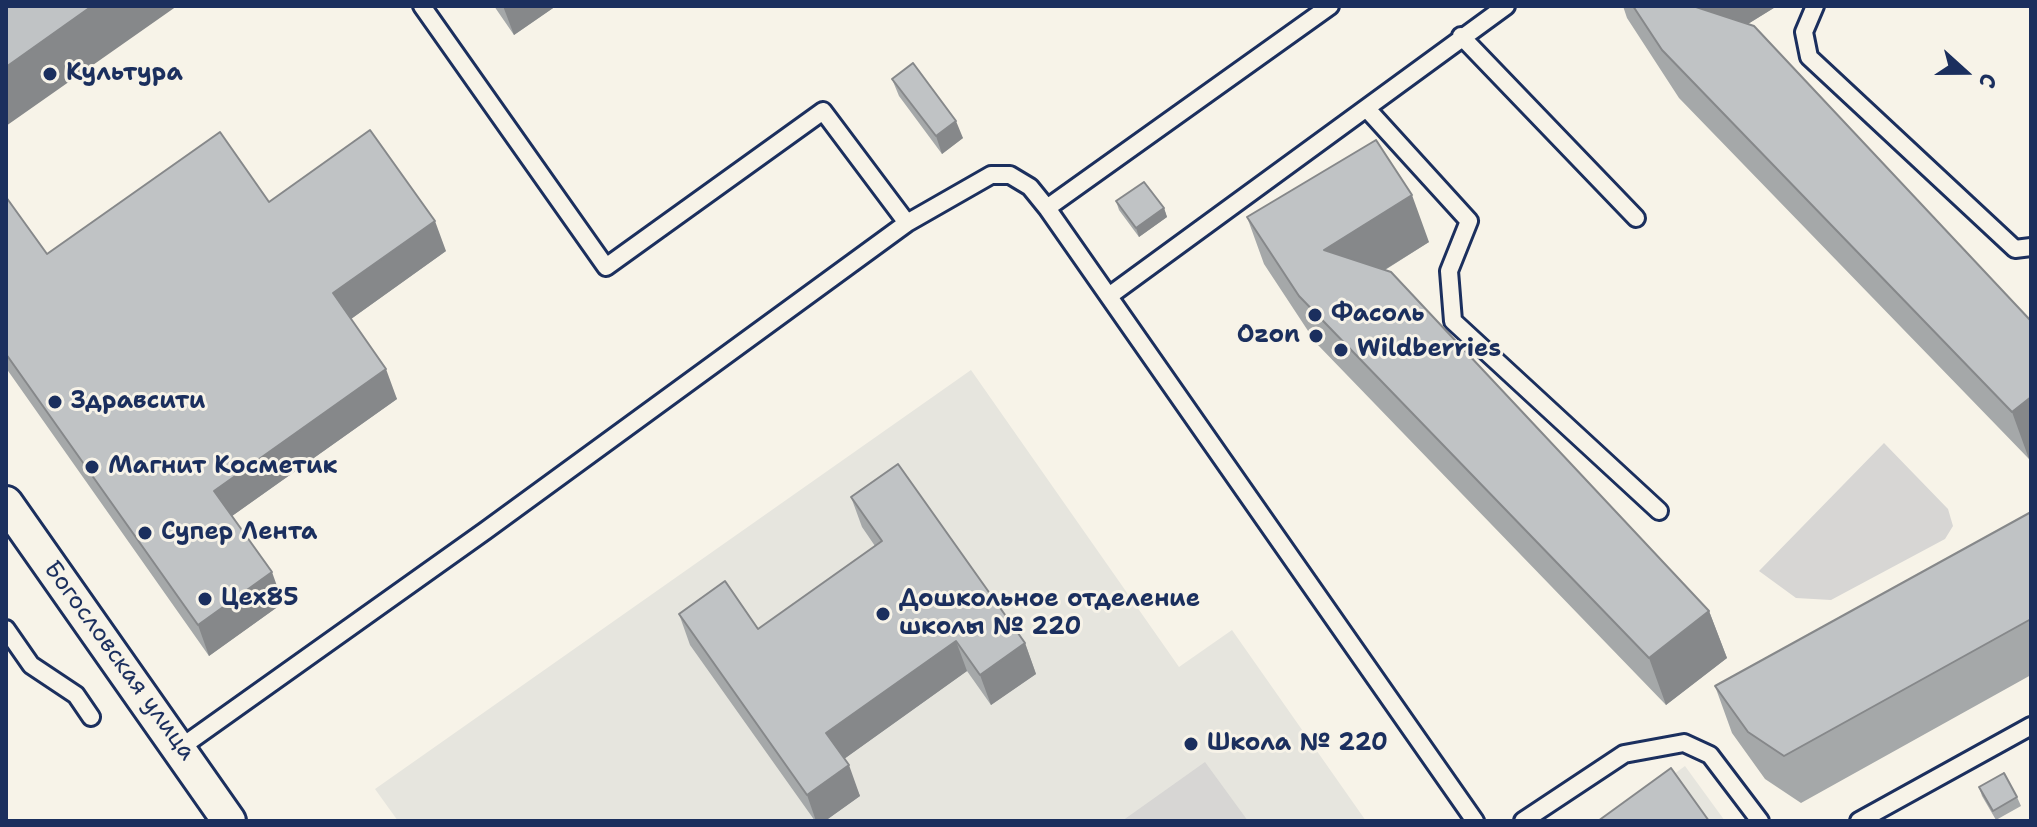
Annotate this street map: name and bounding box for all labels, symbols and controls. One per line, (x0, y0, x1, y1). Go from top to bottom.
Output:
north arrow (1925, 32, 2005, 112)
place label: Культура (66, 60, 183, 88)
marker: Культура (41, 65, 59, 83)
text: С (1972, 69, 2004, 92)
place label: Фасоль (1331, 301, 1425, 329)
marker: Фасоль (1306, 306, 1324, 324)
place label: Ozon (1237, 322, 1300, 350)
marker: Ozon (1307, 327, 1325, 345)
place label: Wildberries (1357, 336, 1501, 364)
marker: Wildberries (1332, 341, 1350, 359)
place label: Здравсити (71, 388, 205, 416)
marker: Здравсити (46, 393, 64, 411)
place label: Магнит Косметик (108, 453, 338, 481)
marker: Магнит Косметик (83, 458, 101, 476)
place label: Супер Лента (161, 519, 317, 547)
marker: Супер Лента (136, 524, 154, 542)
street label: Богословская улица (37, 556, 201, 766)
place label: Цех85 (221, 585, 298, 613)
place label: Дошкольное отделение школы № 220 (899, 586, 1200, 642)
marker: Цех85 (196, 590, 214, 608)
marker: Дошкольное отделение школы № 220 (874, 605, 892, 623)
place label: Школа № 220 (1207, 730, 1388, 758)
marker: Школа № 220 (1182, 735, 1200, 753)

